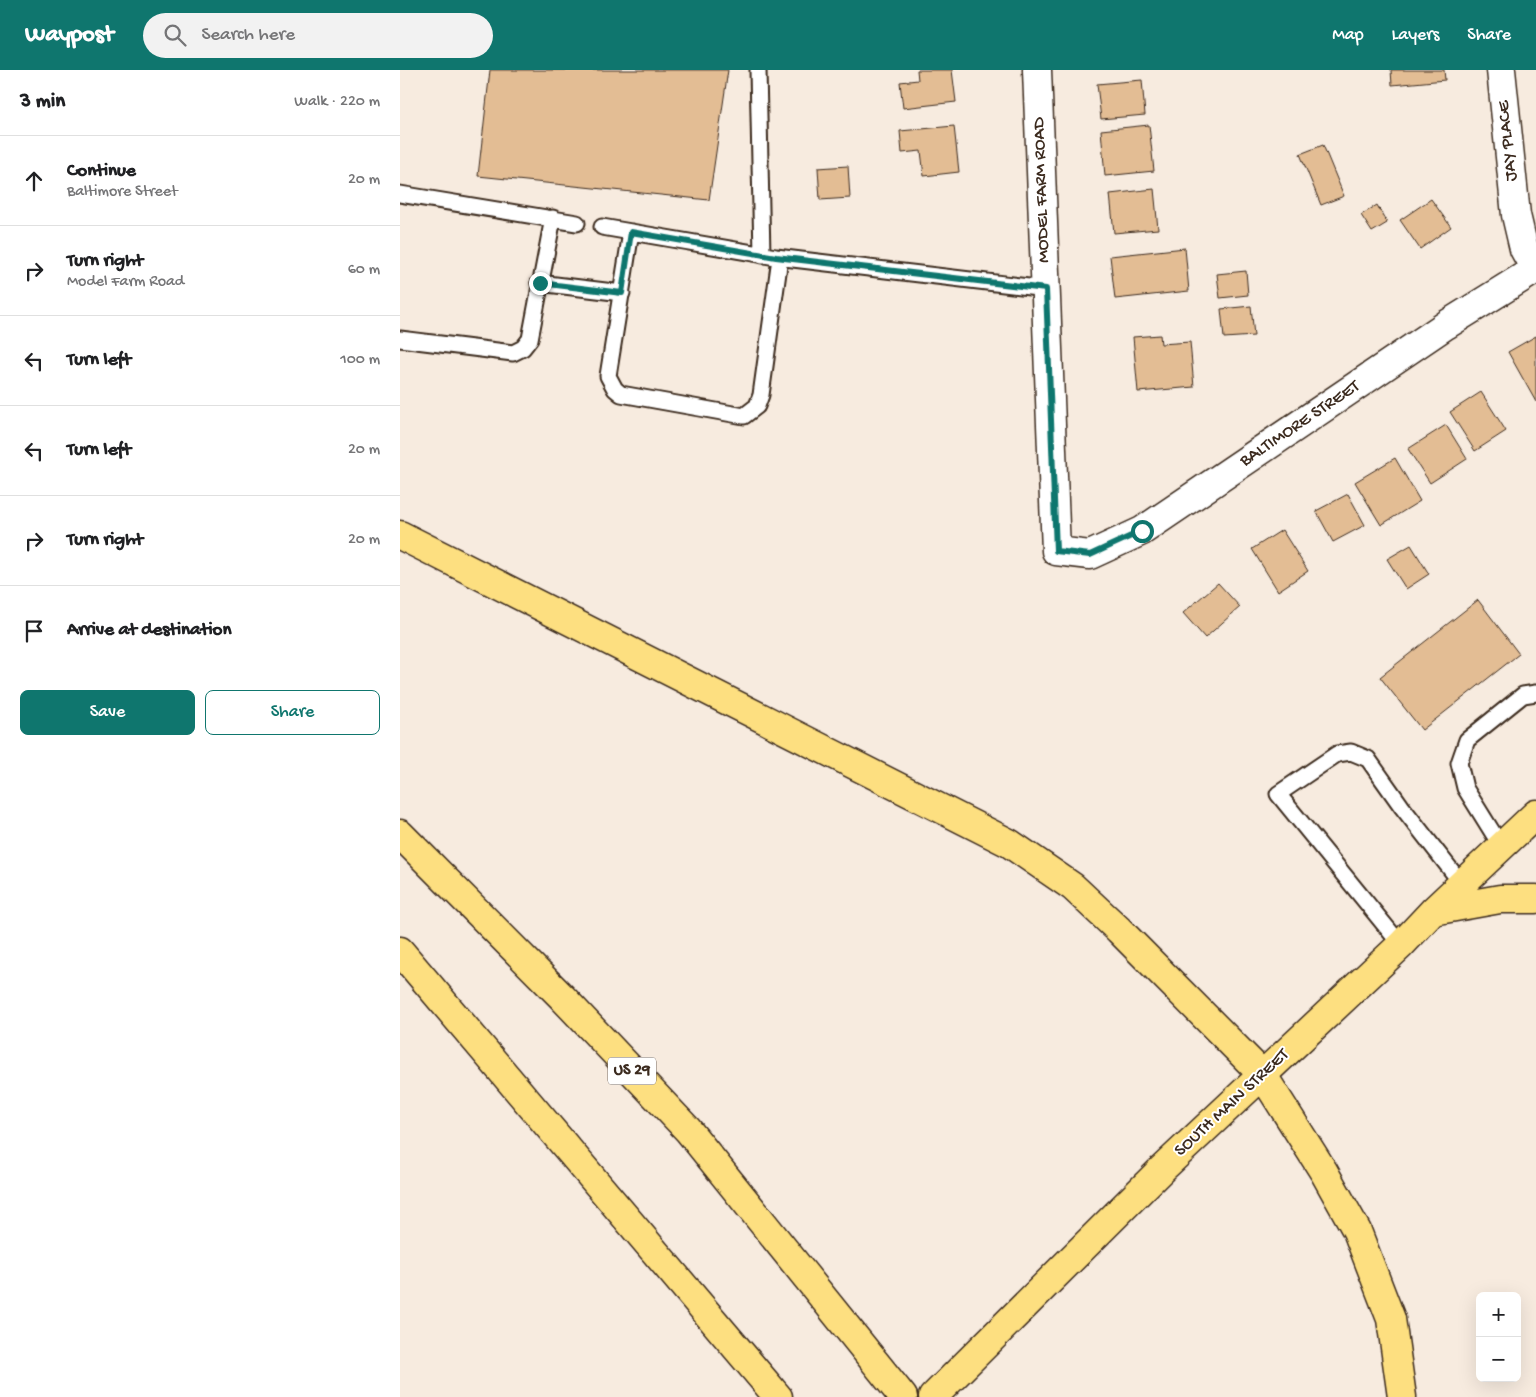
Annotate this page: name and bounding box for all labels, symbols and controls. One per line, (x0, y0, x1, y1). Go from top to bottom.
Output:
search box (143, 13, 493, 58)
text: Waypost (25, 21, 113, 50)
icon: search (161, 21, 189, 49)
text: Search here (201, 24, 295, 47)
text: Map (1332, 25, 1364, 46)
text: Layers (1392, 25, 1439, 46)
text: Share (1467, 25, 1511, 46)
text: 3 min (20, 90, 65, 115)
text: Walk · 220 m (294, 93, 380, 112)
street label: JAY PLACE (1493, 99, 1523, 182)
street label: MODEL FARM ROAD (1029, 117, 1055, 263)
text: Continue (67, 160, 136, 183)
icon: ahead (20, 167, 48, 195)
text: 20 m (348, 171, 380, 190)
text: Baltimore Street (67, 183, 178, 202)
text: Turn right (67, 250, 143, 273)
icon: right (20, 257, 48, 285)
text: 60 m (348, 261, 380, 280)
route end (529, 272, 552, 295)
text: Model Farm Road (67, 273, 184, 292)
icon: left (20, 347, 48, 375)
text: Turn left (67, 349, 131, 372)
text: 100 m (340, 351, 380, 370)
street label: BALTIMORE STREET (1235, 376, 1365, 472)
icon: left (20, 437, 48, 465)
text: Turn left (67, 439, 131, 462)
text: 20 m (348, 441, 380, 460)
route start (1131, 520, 1154, 543)
icon: right (20, 527, 48, 555)
text: Turn right (67, 529, 143, 552)
text: 20 m (348, 531, 380, 550)
icon: arrive (20, 617, 48, 645)
text: Arrive at destination (67, 619, 231, 642)
button: Save (20, 690, 195, 735)
button: Share (205, 690, 380, 735)
street label: SOUTH MAIN STREET (1171, 1044, 1294, 1161)
road number: US 29 (608, 1058, 656, 1084)
map controls (1476, 1292, 1521, 1382)
button: + (1476, 1292, 1521, 1337)
button: − (1476, 1337, 1521, 1382)

